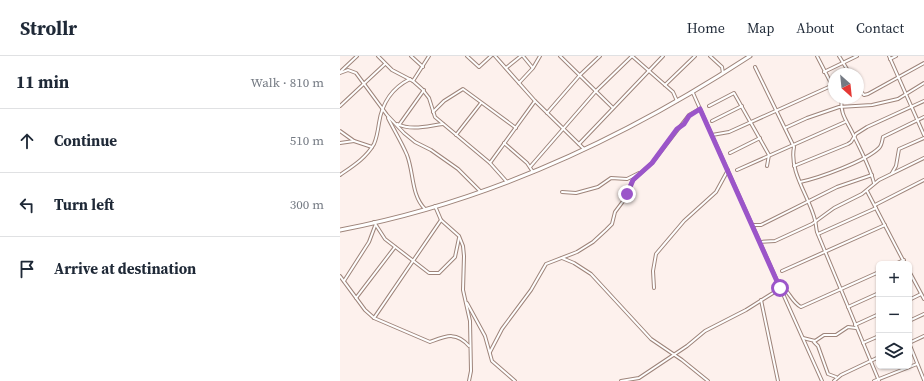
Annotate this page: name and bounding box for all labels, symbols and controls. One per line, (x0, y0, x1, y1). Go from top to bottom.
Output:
text: Strollr (20, 15, 77, 41)
text: Home (687, 18, 725, 38)
text: Map (747, 18, 774, 38)
text: About (796, 18, 834, 38)
text: Contact (856, 18, 904, 38)
north arrow (828, 68, 864, 104)
text: 11 min (16, 70, 69, 94)
text: Walk · 810 m (251, 74, 324, 91)
icon: ahead (16, 130, 38, 152)
text: Continue (54, 130, 117, 151)
text: 510 m (290, 132, 324, 149)
route end (618, 185, 636, 203)
icon: left (16, 194, 38, 216)
text: Turn left (54, 194, 114, 215)
text: 300 m (290, 196, 324, 213)
icon: arrive (16, 258, 38, 280)
text: Arrive at destination (54, 258, 196, 279)
map controls (876, 261, 912, 369)
button: + (876, 261, 912, 297)
route start (771, 279, 789, 297)
button: − (876, 297, 912, 333)
button: layers (876, 333, 912, 369)

